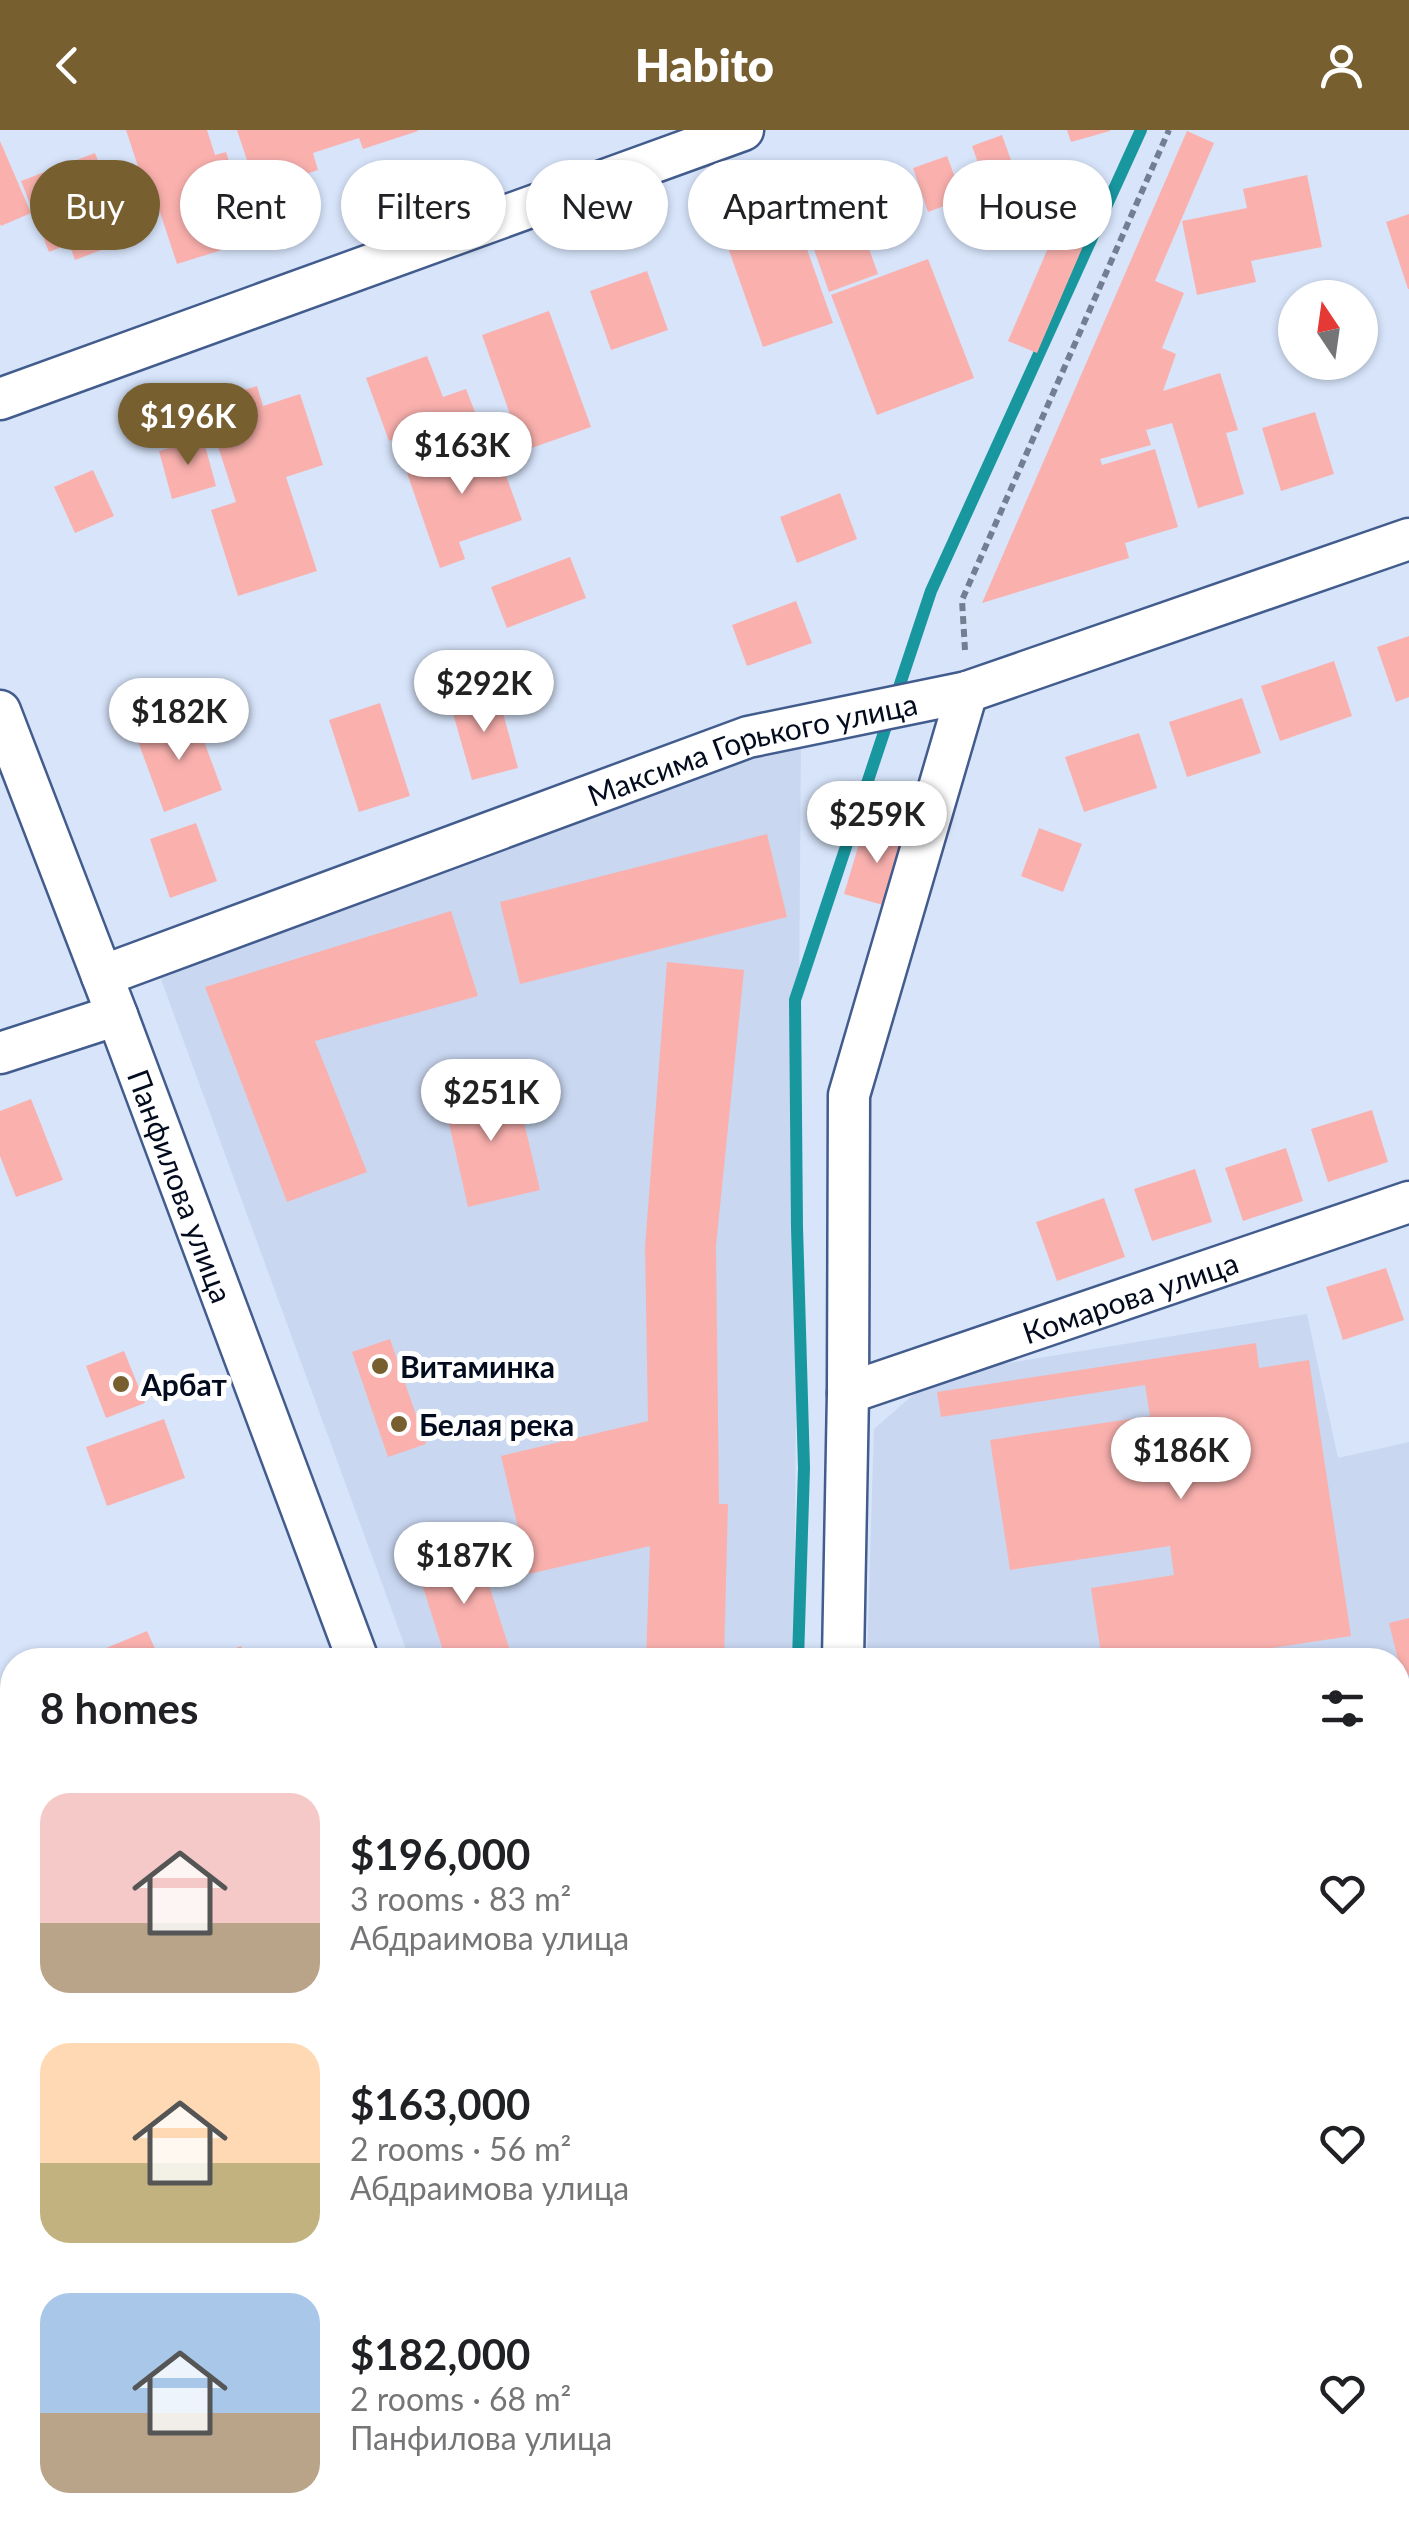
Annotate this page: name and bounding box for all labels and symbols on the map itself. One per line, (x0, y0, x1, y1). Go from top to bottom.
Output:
north arrow (1278, 280, 1378, 380)
pin: $196K (118, 383, 258, 468)
pin: $163K (392, 412, 532, 497)
pin: $292K (414, 650, 554, 735)
pin: $182K (109, 678, 249, 763)
street label: Максима Горького улица (582, 685, 920, 813)
pin: $259K (807, 781, 947, 866)
pin: $251K (421, 1059, 561, 1144)
street label: Панфилова улица (121, 1064, 241, 1307)
street label: Комарова улица (1018, 1244, 1243, 1350)
place label: Витаминка (400, 1348, 555, 1384)
marker: Витаминка (369, 1355, 391, 1377)
place label: Арбат (140, 1366, 227, 1402)
marker: Арбат (110, 1373, 132, 1395)
place label: Белая река (419, 1406, 574, 1442)
marker: Белая река (388, 1413, 410, 1435)
pin: $186K (1111, 1417, 1251, 1502)
pin: $187K (394, 1522, 534, 1607)

